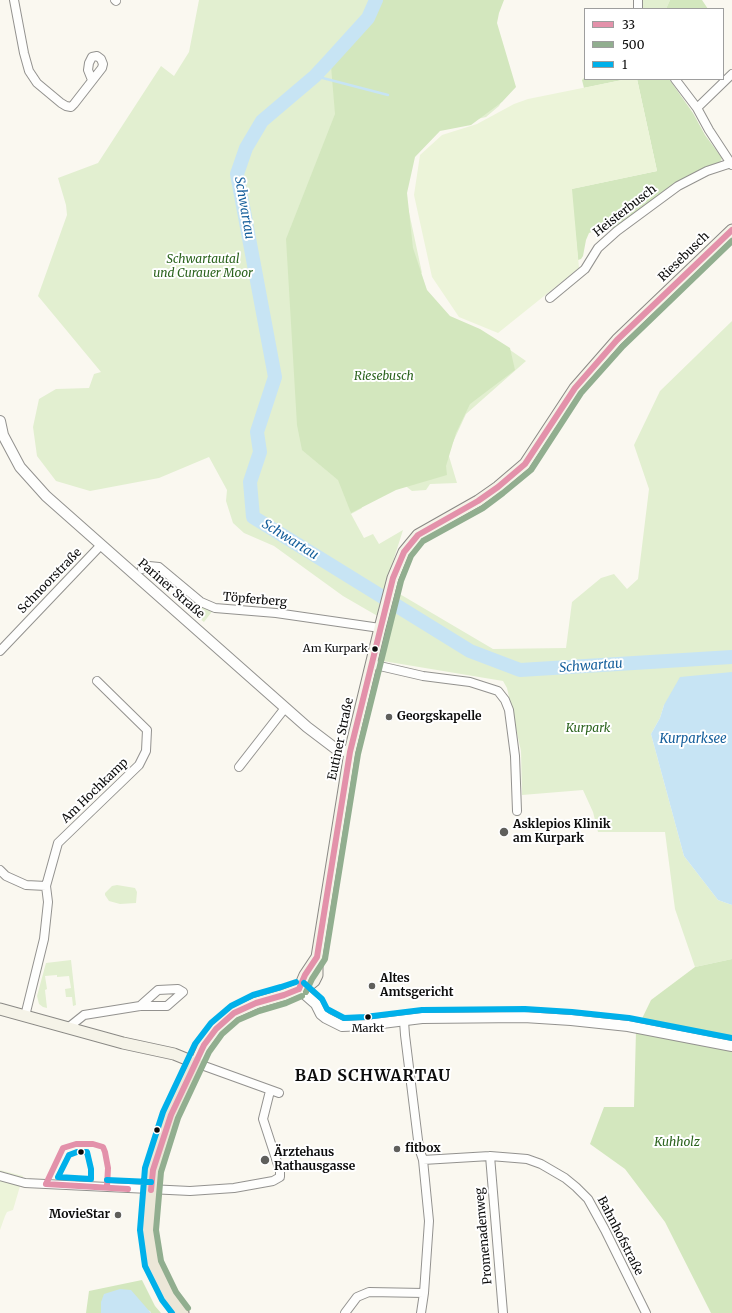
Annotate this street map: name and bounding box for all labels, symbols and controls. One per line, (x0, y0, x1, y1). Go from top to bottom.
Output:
legend (584, 8, 724, 80)
text: 33 (622, 17, 635, 32)
text: 500 (622, 37, 644, 52)
text: 1 (622, 57, 627, 72)
water label: Schwartau (231, 175, 257, 241)
street label: Heisterbusch (591, 182, 659, 240)
street label: Riesebusch (656, 229, 712, 285)
park label: Schwartautal und Curauer Moor (153, 253, 253, 281)
park label: Riesebusch (354, 370, 414, 384)
water label: Schwartau (259, 517, 321, 563)
street label: Schnoorstraße (15, 545, 85, 617)
street label: Pariner Straße (135, 556, 207, 622)
street label: Töpferberg (222, 590, 288, 610)
place label: Am Kurpark (303, 642, 368, 656)
marker: Am Kurpark (370, 644, 380, 654)
water label: Schwartau (559, 656, 623, 676)
street label: Eutiner Straße (325, 697, 357, 781)
place label: Georgskapelle (397, 710, 482, 724)
marker: Georgskapelle (384, 712, 394, 722)
park label: Kurpark (566, 722, 610, 736)
water label: Kurparksee (659, 731, 727, 747)
street label: Am Hochkamp (59, 756, 131, 826)
place label: Asklepios Klinik am Kurpark (513, 818, 611, 846)
marker: Asklepios Klinik am Kurpark (498, 826, 510, 838)
place label: Altes Amtsgericht (380, 972, 453, 1000)
marker: Altes Amtsgericht (367, 981, 377, 991)
marker: Markt (363, 1012, 373, 1022)
place label: Markt (352, 1022, 384, 1036)
district label: BAD SCHWARTAU (295, 1066, 451, 1086)
unlabelled marker (152, 1125, 162, 1135)
park label: Kuhholz (654, 1136, 700, 1150)
place label: fitbox (405, 1142, 441, 1156)
marker: fitbox (392, 1144, 402, 1154)
place label: Ärztehaus Rathausgasse (274, 1146, 355, 1174)
unlabelled marker (76, 1147, 86, 1157)
marker: Ärztehaus Rathausgasse (259, 1154, 271, 1166)
street label: Promenadenweg (473, 1187, 495, 1285)
street label: Bahnhofstraße (594, 1194, 646, 1278)
place label: MovieStar (49, 1208, 110, 1222)
marker: MovieStar (113, 1210, 123, 1220)

